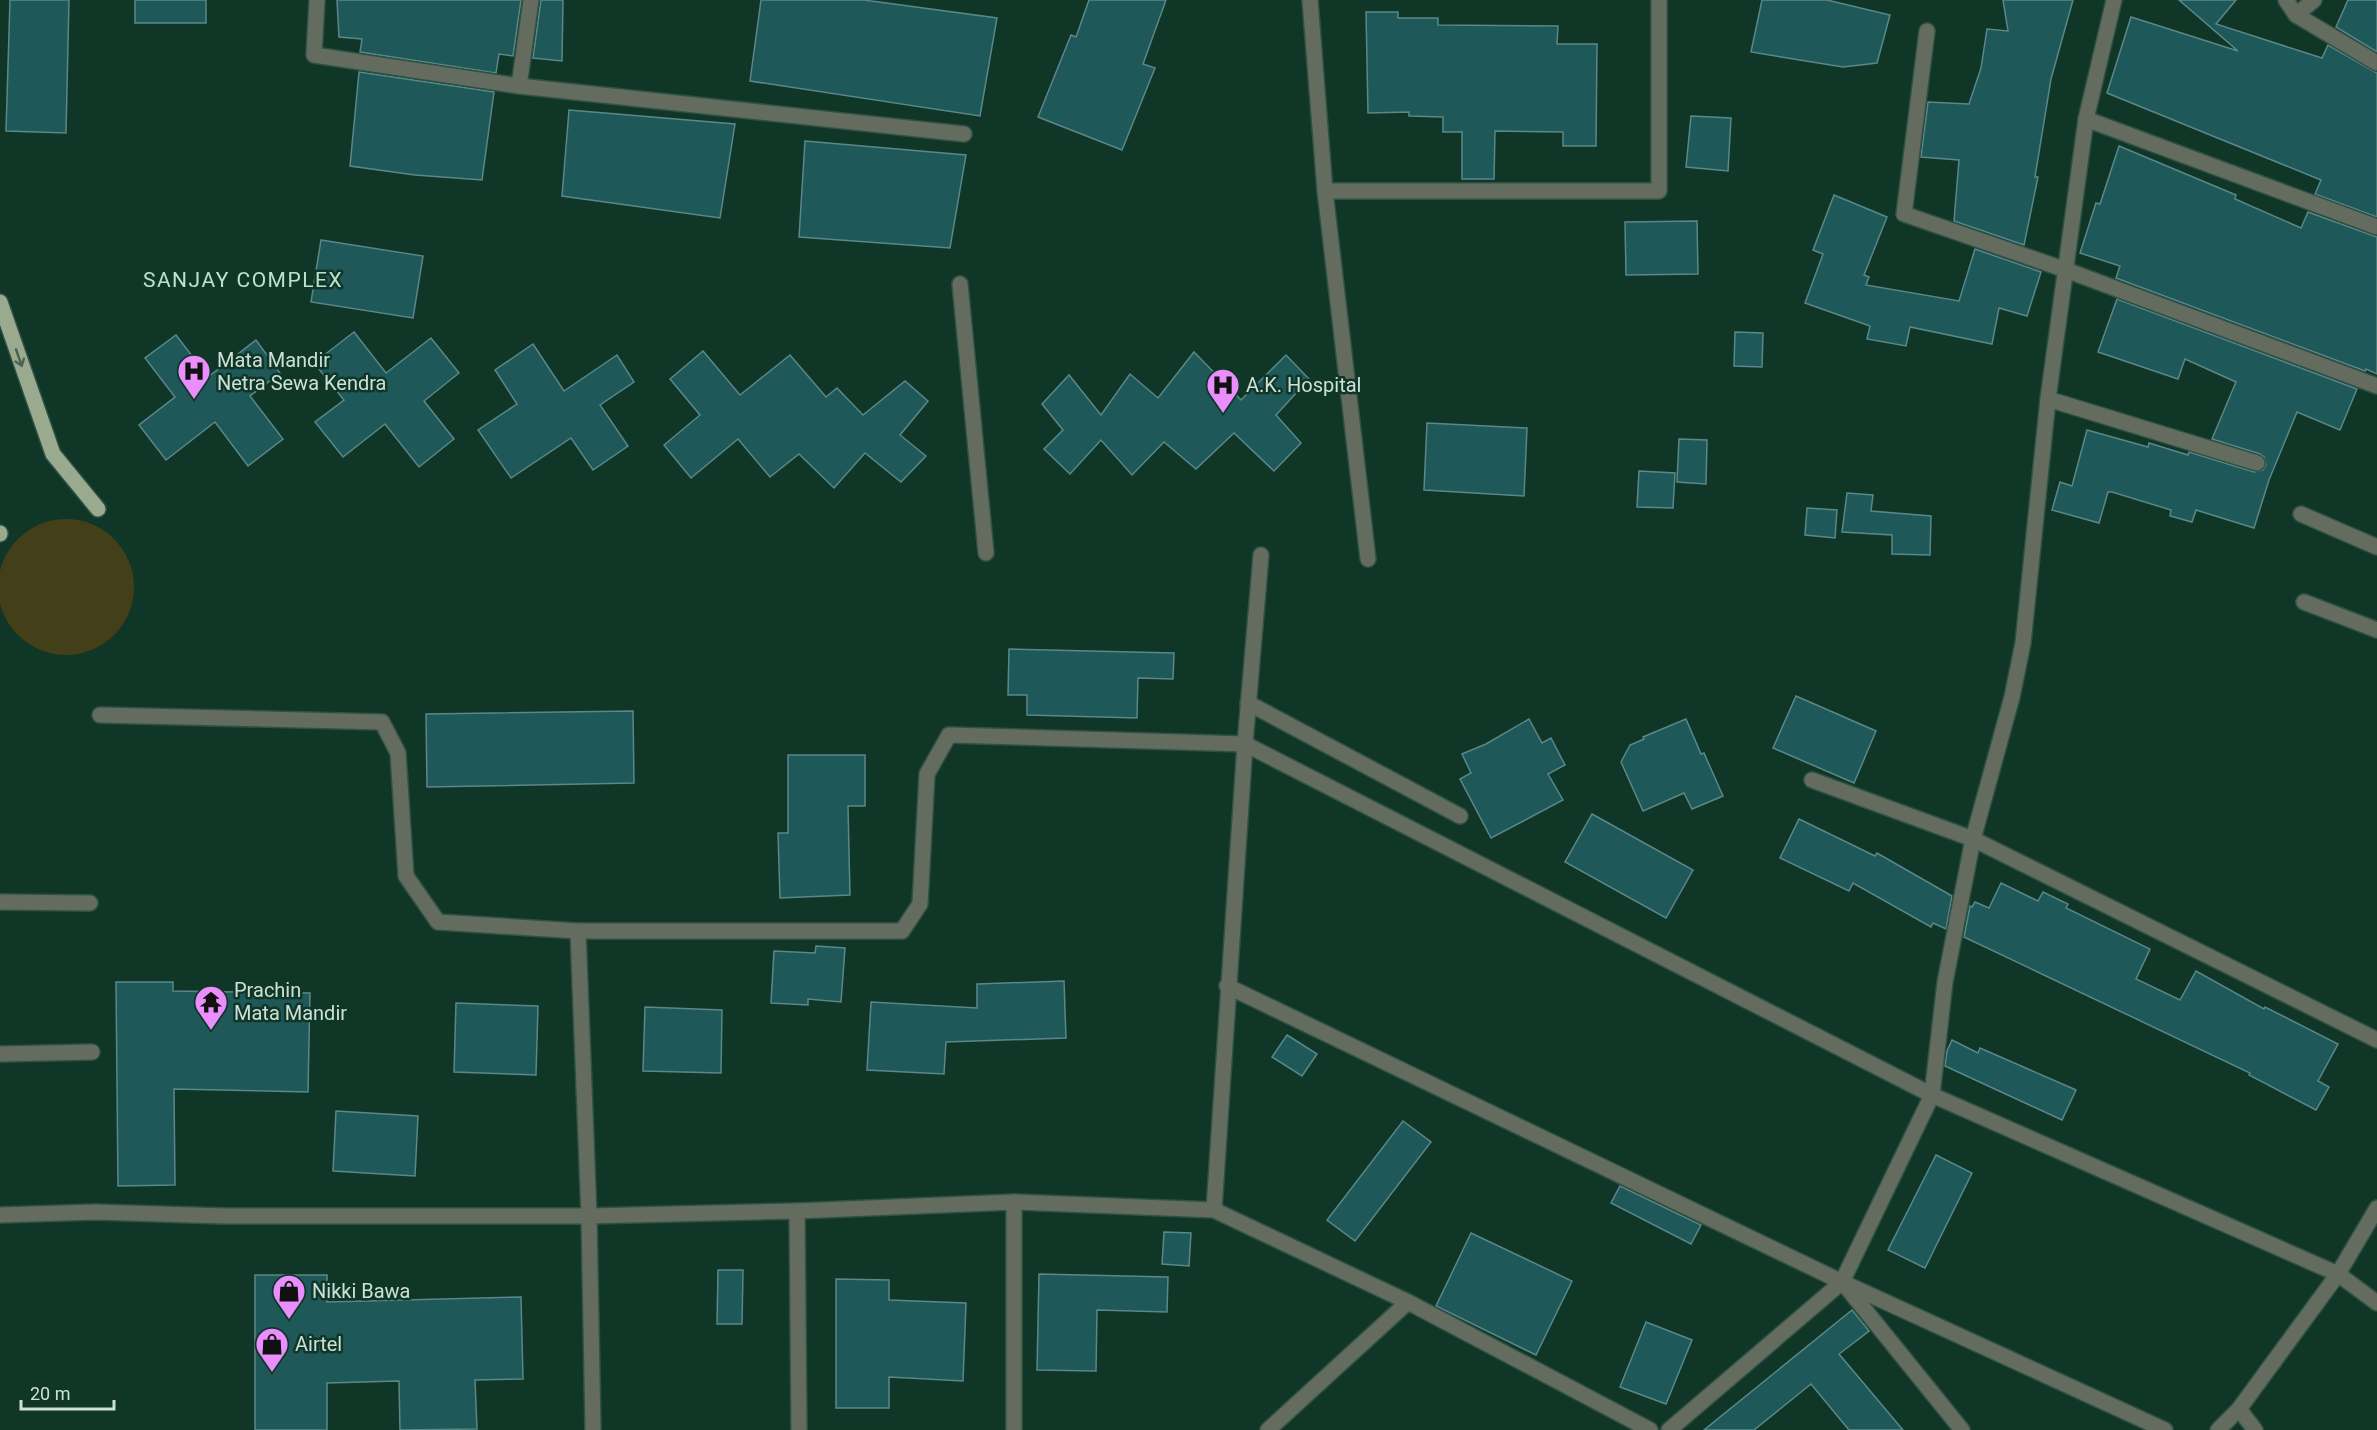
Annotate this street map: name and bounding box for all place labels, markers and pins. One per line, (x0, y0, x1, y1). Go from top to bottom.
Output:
place label: Mata Mandir Netra Sewa Kendra (217, 348, 386, 395)
hospital icon: Mata Mandir Netra Sewa Kendra (176, 353, 212, 400)
hospital icon: A.K. Hospital (1205, 367, 1241, 414)
place label: A.K. Hospital (1246, 373, 1361, 397)
place label: Prachin Mata Mandir (234, 978, 347, 1025)
temple icon: Prachin Mata Mandir (193, 984, 229, 1031)
shop icon: Nikki Bawa (271, 1273, 307, 1320)
place label: Nikki Bawa (312, 1279, 410, 1303)
shop icon: Airtel (254, 1326, 290, 1373)
place label: Airtel (295, 1332, 342, 1356)

